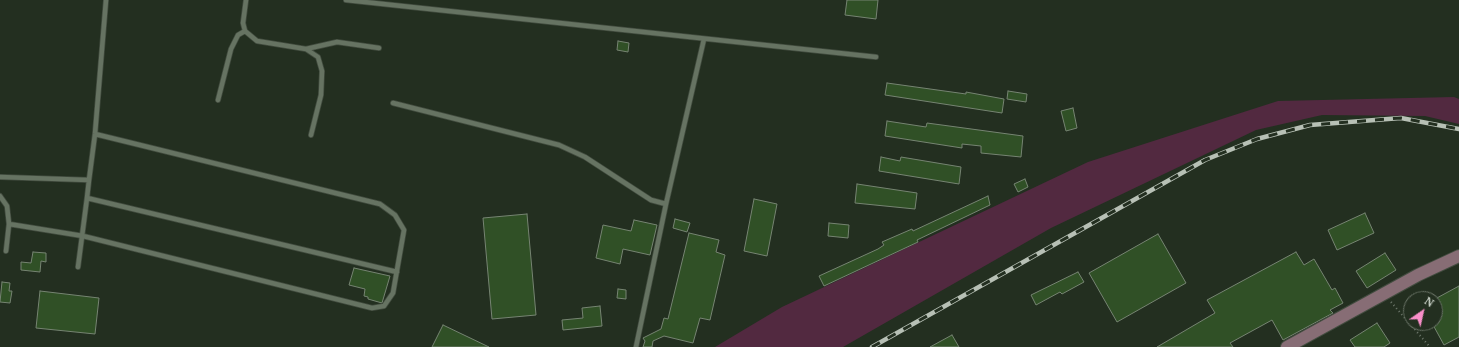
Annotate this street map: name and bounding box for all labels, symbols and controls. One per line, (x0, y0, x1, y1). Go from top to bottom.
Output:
north arrow (1403, 291, 1443, 331)
text: N (1422, 293, 1437, 310)

